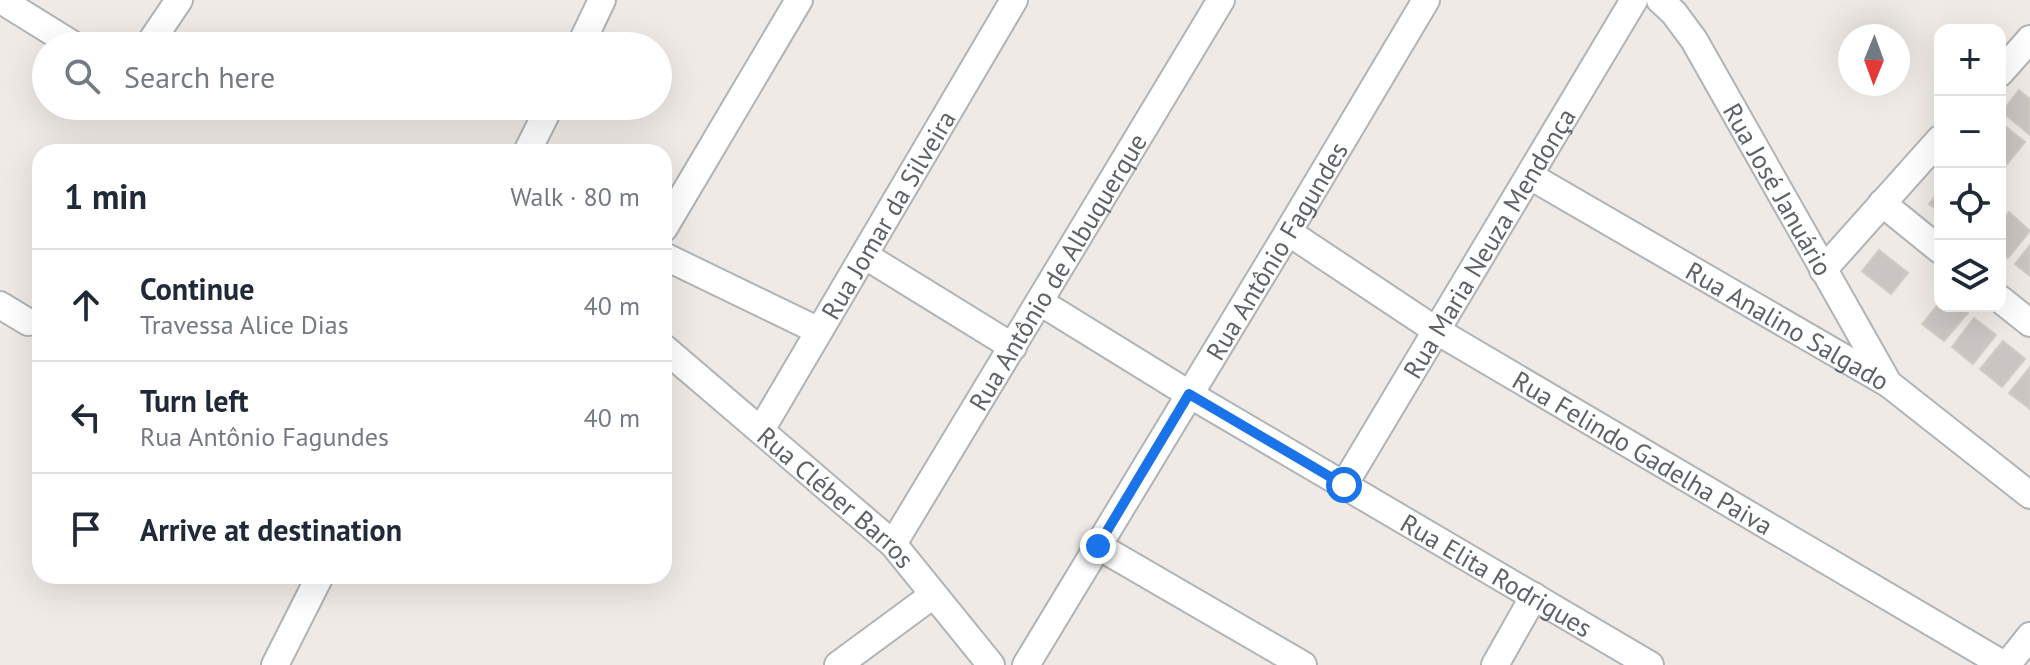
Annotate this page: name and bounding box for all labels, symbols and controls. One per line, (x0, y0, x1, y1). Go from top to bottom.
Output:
north arrow (1838, 24, 1910, 96)
map controls (1934, 24, 2006, 312)
button: + (1934, 24, 2006, 96)
search box (32, 32, 672, 120)
icon: search (60, 54, 104, 98)
text: Search here (124, 57, 275, 96)
button: − (1934, 96, 2006, 168)
street label: Rua José Januário (1716, 97, 1840, 281)
street label: Rua Maria Neuza Mendonça (1395, 102, 1582, 384)
street label: Rua Jomar da Silveira (813, 104, 962, 325)
street label: Rua Antônio de Albuquerque (961, 127, 1153, 416)
street label: Rua Antônio Fagundes (1198, 136, 1355, 366)
button: locate (1934, 168, 2006, 240)
text: 1 min (64, 174, 147, 218)
text: Walk · 80 m (510, 180, 640, 213)
button: layers (1934, 240, 2006, 312)
street label: Rua Analino Salgado (1680, 254, 1895, 397)
text: Continue (140, 269, 254, 308)
icon: ahead (64, 283, 108, 327)
text: 40 m (584, 289, 640, 322)
text: Travessa Alice Dias (140, 308, 349, 341)
street label: Rua Felindo Gadelha Paiva (1507, 363, 1779, 542)
text: Turn left (140, 381, 248, 420)
icon: left (64, 395, 108, 439)
text: 40 m (584, 401, 640, 434)
street label: Rua Cléber Barros (751, 419, 922, 574)
text: Rua Antônio Fagundes (140, 420, 389, 453)
route start (1326, 467, 1362, 503)
street label: Rua Elita Rodrigues (1395, 506, 1598, 644)
icon: arrive (64, 507, 108, 551)
text: Arrive at destination (140, 510, 402, 549)
route end (1080, 528, 1116, 564)

